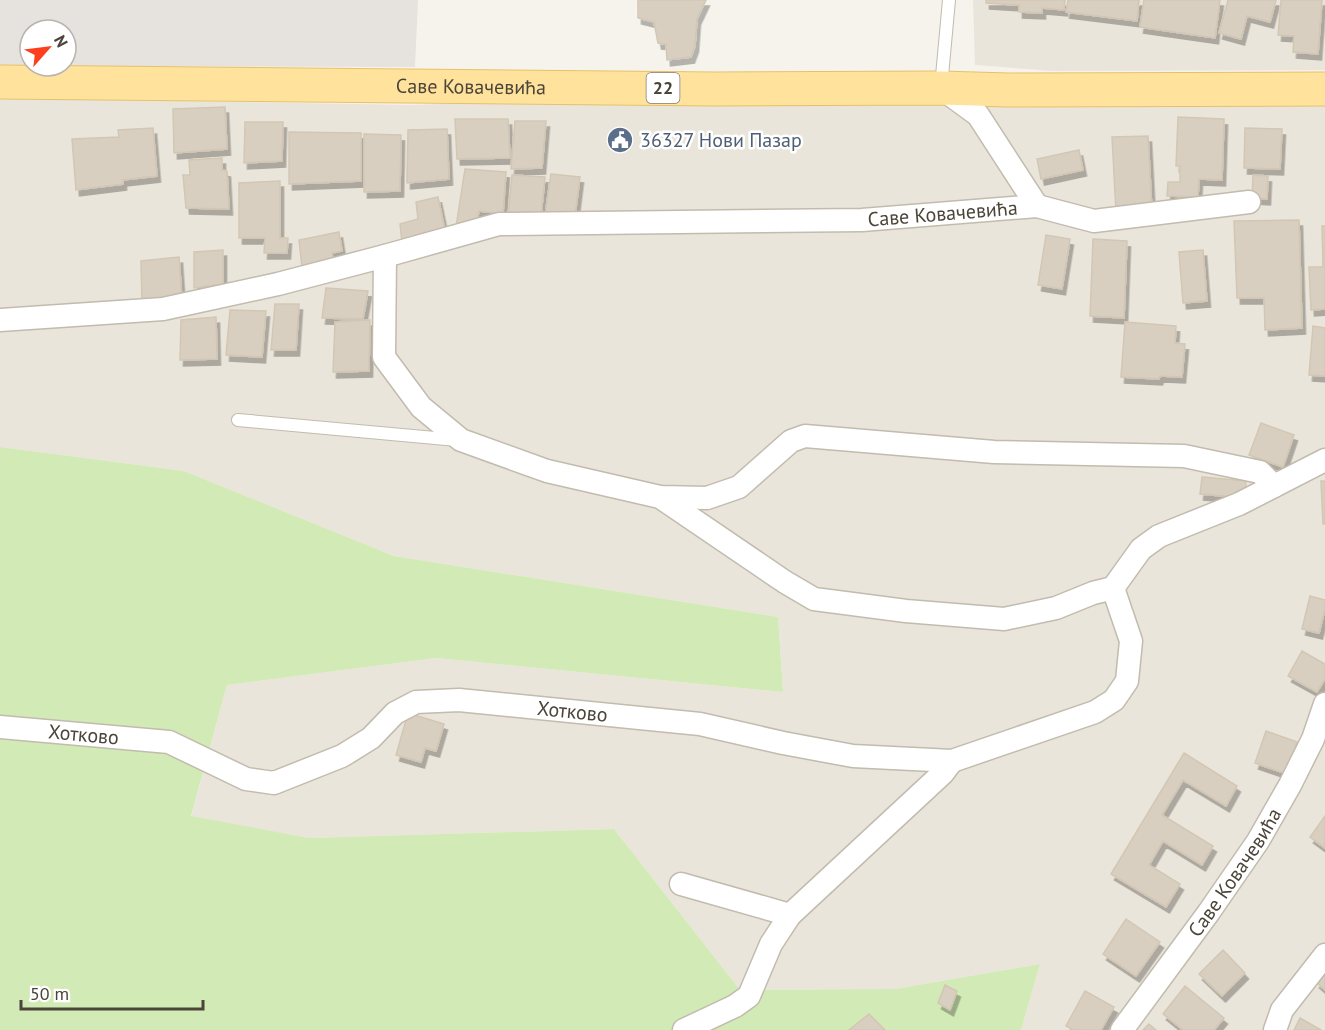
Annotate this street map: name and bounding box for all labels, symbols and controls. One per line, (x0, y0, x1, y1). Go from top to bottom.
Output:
north arrow (18, 18, 78, 78)
text: N (50, 32, 73, 50)
street label: Саве Ковачевића (396, 73, 546, 100)
road number: 22 (646, 73, 680, 103)
public building icon: 36327 Нови Пазар (605, 125, 635, 155)
place label: 36327 Нови Пазар (640, 127, 802, 153)
street label: Саве Ковачевића (867, 195, 1019, 232)
street label: Хотково (536, 695, 609, 728)
street label: Хотково (47, 718, 120, 750)
street label: Саве Ковачевића (1182, 803, 1287, 942)
scale bar (21, 973, 202, 1011)
text: 50 m (30, 982, 69, 1005)

